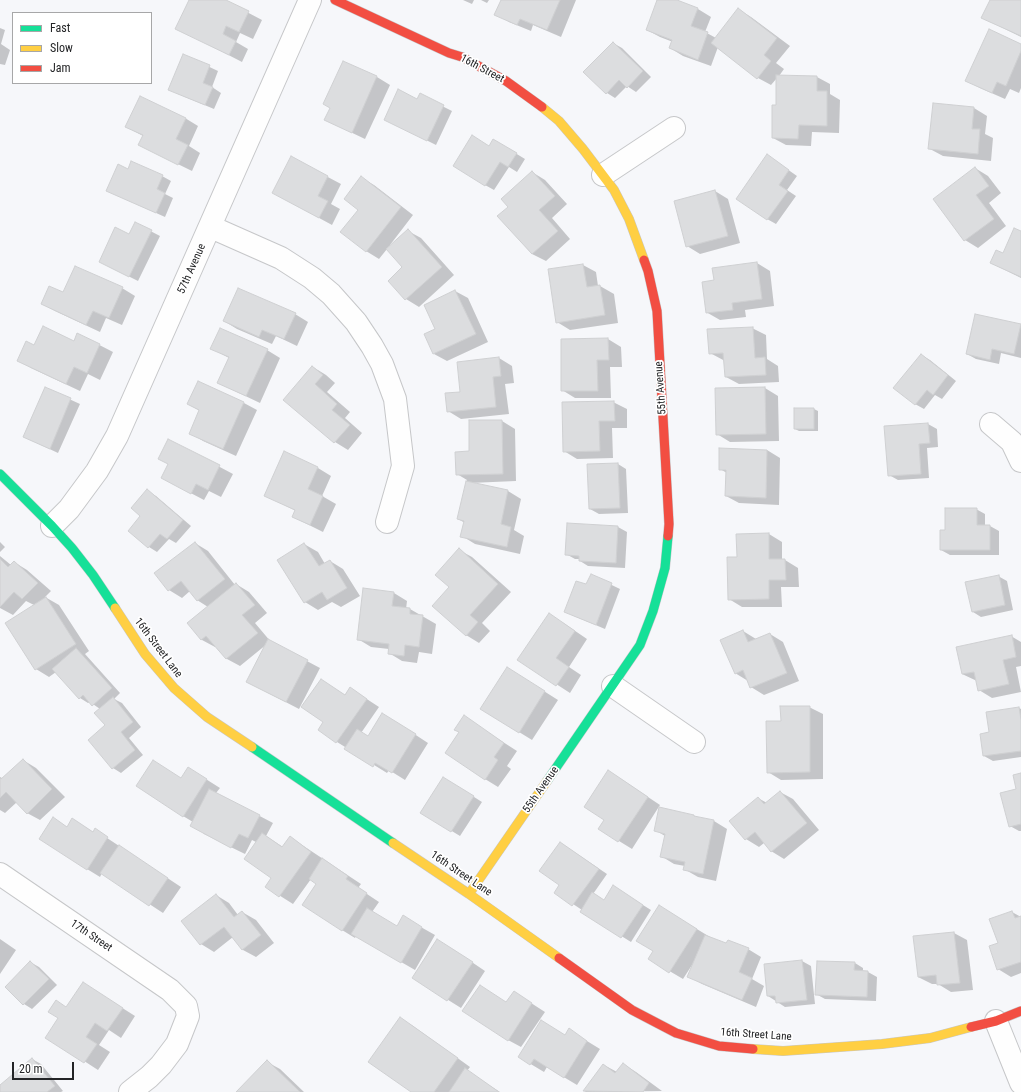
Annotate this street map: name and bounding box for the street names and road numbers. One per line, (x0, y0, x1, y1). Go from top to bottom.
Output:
street label: 16th Street (458, 52, 506, 86)
street label: 57th Avenue (175, 242, 209, 296)
street label: 55th Avenue (653, 361, 669, 415)
street label: 16th Street Lane (131, 616, 185, 680)
street label: 55th Avenue (520, 764, 562, 816)
street label: 16th Street Lane (428, 849, 494, 899)
street label: 17th Street (68, 917, 114, 955)
street label: 16th Street Lane (720, 1026, 792, 1044)

